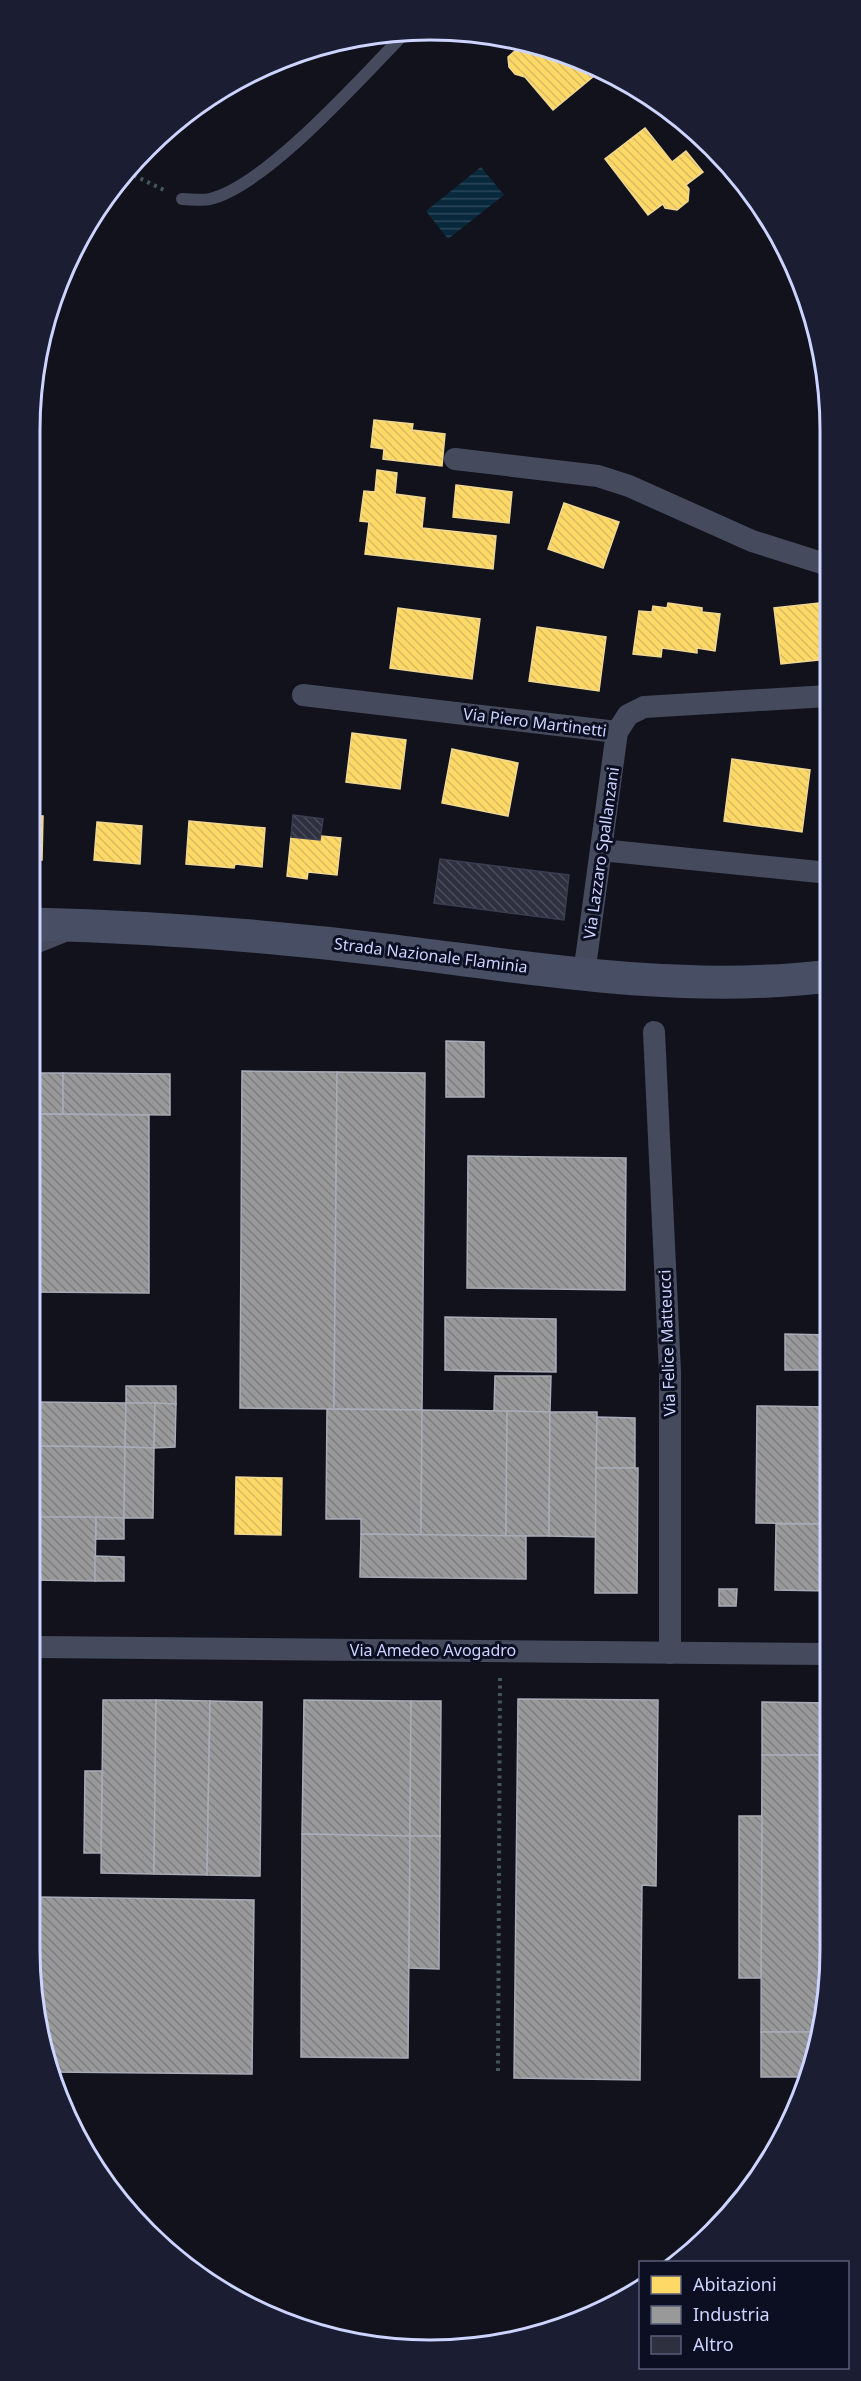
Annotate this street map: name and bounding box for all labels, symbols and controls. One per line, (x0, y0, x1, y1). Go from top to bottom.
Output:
street label: Via Piero Martinetti (462, 702, 608, 742)
street label: Via Lazzaro Spallanzani (578, 766, 624, 940)
street label: Strada Nazionale Flaminia (333, 932, 529, 978)
street label: Via Felice Matteucci (653, 1269, 681, 1417)
street label: Via Amedeo Avogadro (350, 1639, 516, 1661)
legend (639, 2261, 849, 2369)
text: Abitazioni (693, 2272, 777, 2296)
text: Industria (693, 2302, 770, 2326)
text: Altro (693, 2332, 734, 2356)

